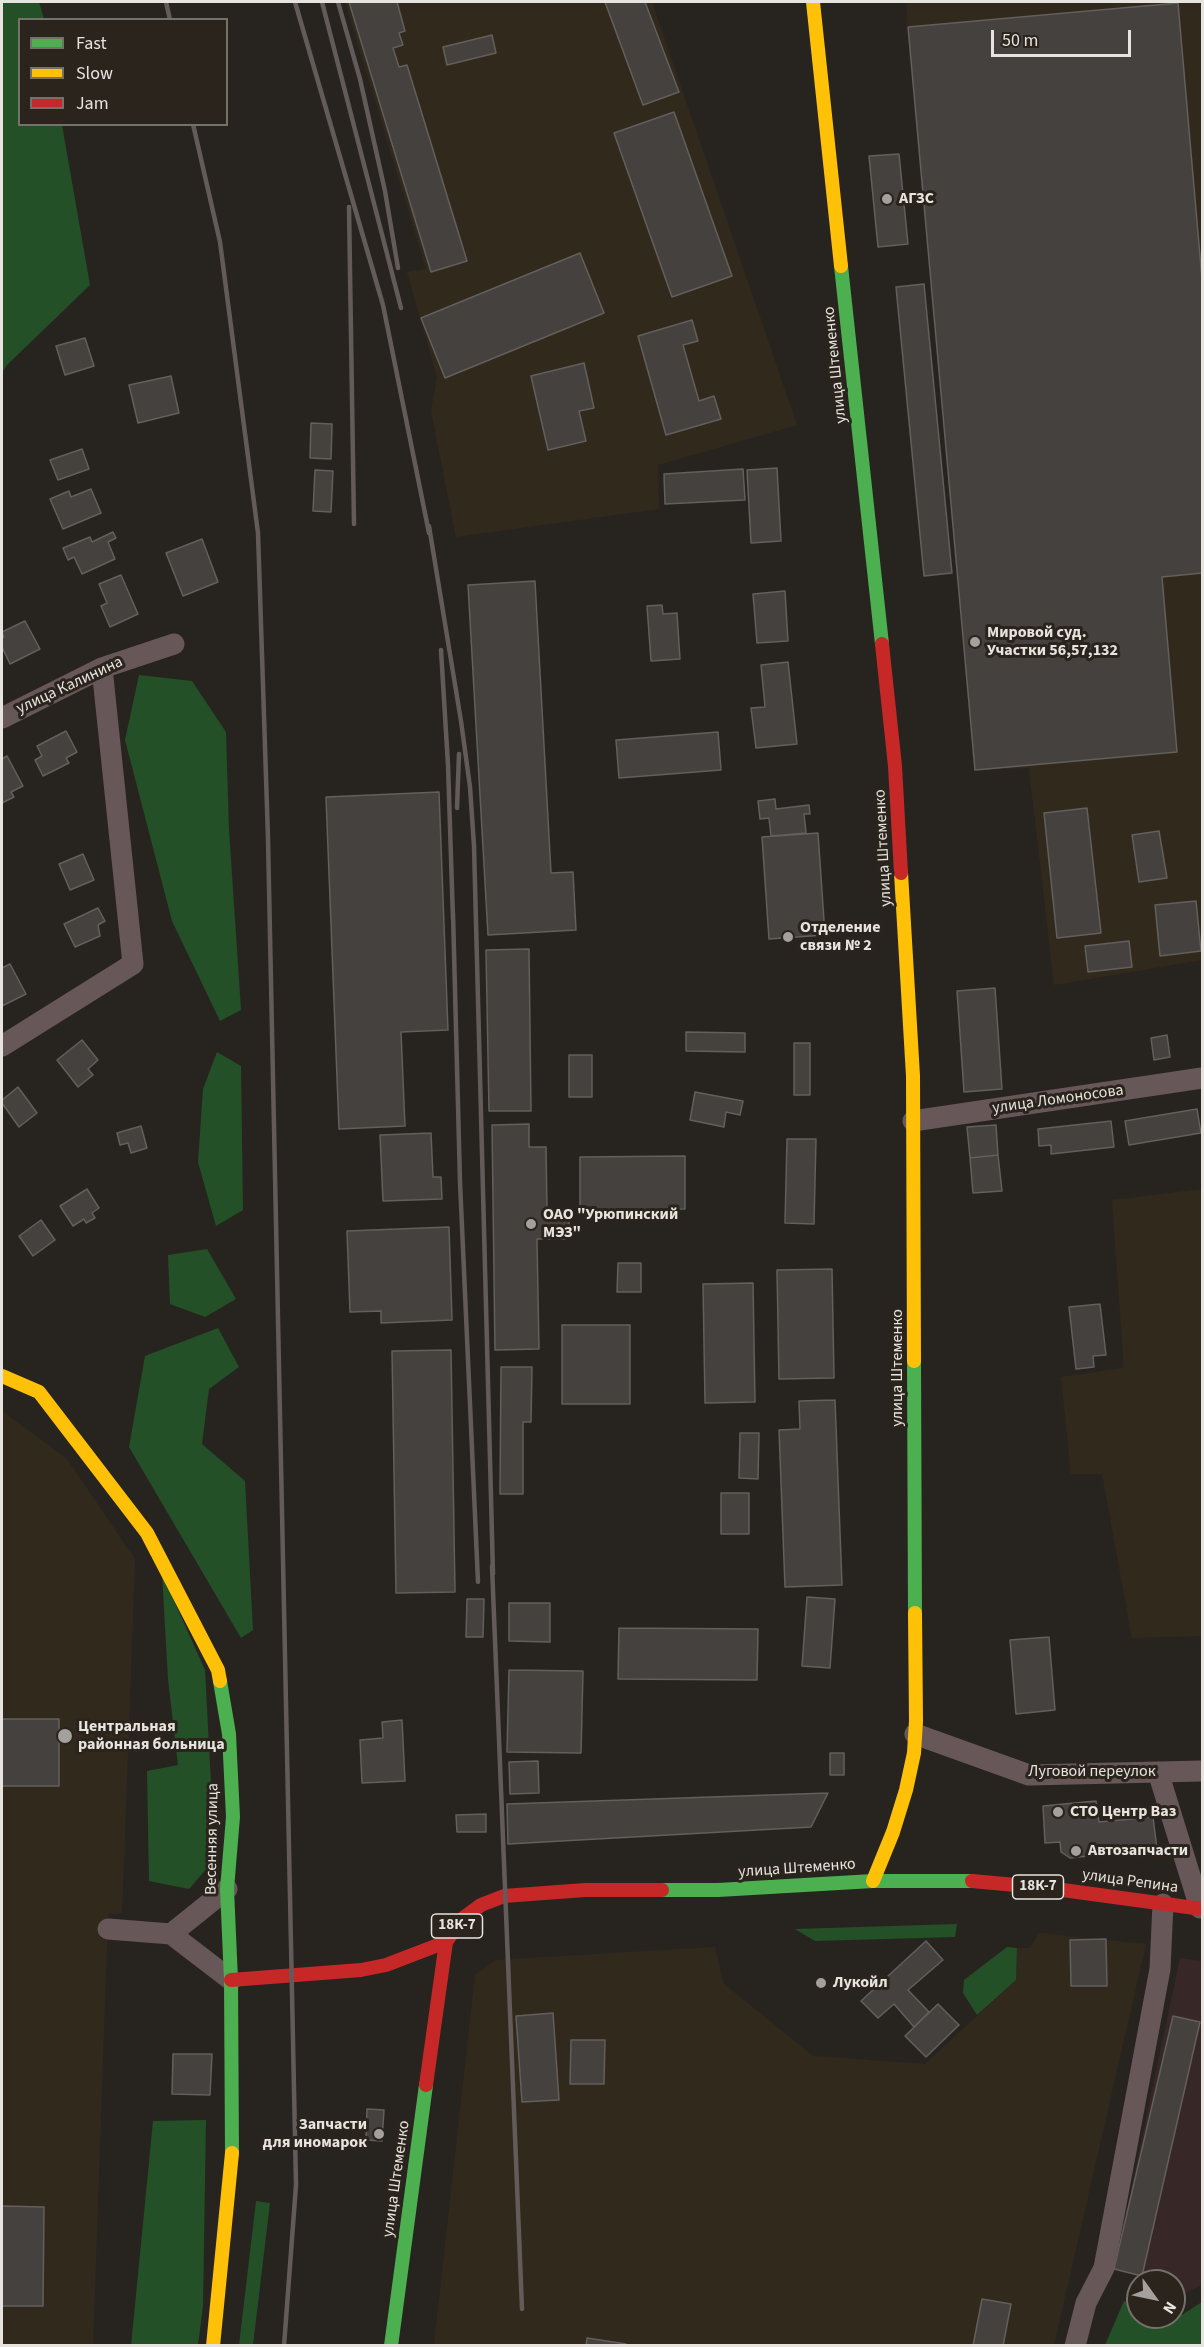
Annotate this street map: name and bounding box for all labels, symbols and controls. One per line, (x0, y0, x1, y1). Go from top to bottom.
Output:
legend (18, 18, 228, 126)
scale bar (994, 18, 1134, 56)
text: 50 m (1002, 28, 1038, 53)
text: Fast (76, 31, 107, 56)
text: Slow (76, 61, 113, 86)
text: Jam (76, 91, 109, 116)
place label: АГЗС (899, 189, 934, 209)
marker: АГЗС (880, 192, 894, 206)
street label: улица Штеменко (820, 306, 852, 424)
place label: Мировой суд. Участки 56,57,132 (987, 623, 1118, 661)
marker: Мировой суд. Участки 56,57,132 (968, 635, 982, 649)
street label: улица Калинина (14, 653, 126, 719)
street label: улица Штеменко (871, 789, 897, 907)
place label: Отделение связи № 2 (800, 918, 880, 956)
marker: Отделение связи № 2 (781, 930, 795, 944)
street label: улица Ломоносова (991, 1081, 1125, 1119)
place label: ОАО "Урюпинский МЭЗ" (543, 1205, 678, 1243)
marker: ОАО "Урюпинский МЭЗ" (524, 1217, 538, 1231)
street label: улица Штеменко (888, 1309, 908, 1427)
place label: Центральная районная больница (78, 1717, 225, 1755)
marker: Центральная районная больница (56, 1727, 74, 1745)
street label: Луговой переулок (1028, 1762, 1156, 1782)
street label: Весенняя улица (202, 1783, 224, 1895)
place label: СТО Центр Ваз (1070, 1802, 1176, 1822)
marker: СТО Центр Ваз (1051, 1805, 1065, 1819)
place label: Автозапчасти (1088, 1841, 1188, 1861)
marker: Автозапчасти (1069, 1844, 1083, 1858)
street label: улица Штеменко (738, 1855, 856, 1883)
street label: улица Репина (1081, 1866, 1179, 1898)
road number: 18К-7 (1012, 1875, 1064, 1899)
road number: 18К-7 (432, 1914, 482, 1938)
place label: Лукойл (833, 1973, 888, 1993)
marker: Лукойл (814, 1976, 828, 1990)
place label: Запчасти для иномарок (263, 2115, 367, 2153)
street label: улица Штеменко (379, 2119, 415, 2239)
marker: Запчасти для иномарок (372, 2127, 386, 2141)
north arrow (1126, 2269, 1186, 2329)
text: N (1157, 2297, 1182, 2318)

